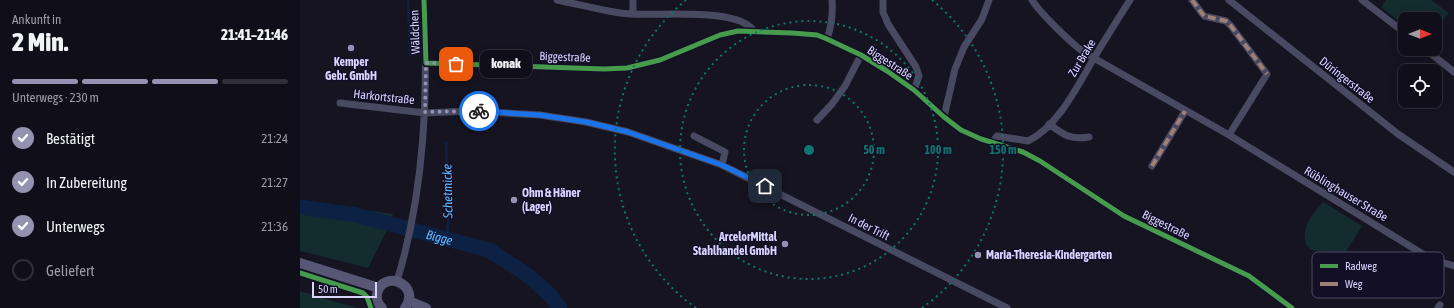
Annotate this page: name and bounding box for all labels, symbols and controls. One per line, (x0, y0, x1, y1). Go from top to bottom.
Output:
street label: Wäldchen (407, 10, 423, 54)
text: Ankunft in (12, 12, 61, 27)
north arrow (1398, 12, 1442, 56)
map controls (1398, 12, 1442, 108)
text: 21:41–21:46 (221, 26, 288, 43)
text: 2 Min. (12, 27, 68, 57)
street label: Zur Brake (1065, 37, 1099, 79)
marker: Kemper Gebr. GmbH (346, 43, 356, 53)
street label: Biggestraße (865, 43, 915, 83)
pin (439, 47, 473, 81)
street label: Biggestraße (539, 49, 591, 65)
callout: konak (480, 50, 532, 78)
icon: bag (445, 53, 467, 75)
street label: Düringerstraße (1317, 54, 1377, 106)
place label: Kemper Gebr. GmbH (325, 55, 377, 83)
text: konak (491, 56, 521, 71)
button: locate (1398, 64, 1442, 108)
street label: Harkortstraße (353, 87, 415, 107)
text: Unterwegs · 230 m (12, 90, 99, 105)
courier (459, 91, 499, 131)
icon: bike (468, 100, 490, 122)
icon: check (12, 127, 34, 149)
text: Bestätigt (46, 130, 95, 147)
text: 21:24 (261, 131, 288, 146)
centre of rings (802, 143, 816, 157)
text: 50 m (863, 143, 885, 157)
text: 100 m (924, 143, 952, 157)
text: 150 m (989, 143, 1017, 157)
water label: Schetmicke (440, 163, 455, 219)
street label: Rüblinghauser Straße (1302, 164, 1390, 224)
pin (748, 169, 782, 203)
icon: check (12, 171, 34, 193)
text: In Zubereitung (46, 174, 127, 191)
text: 21:27 (261, 175, 288, 190)
icon: home (754, 175, 776, 197)
place label: Ohm & Häner (Lager) (522, 186, 581, 214)
marker: Ohm & Häner (Lager) (509, 195, 519, 205)
street label: Biggestraße (1140, 207, 1192, 243)
street label: In der Trift (846, 211, 892, 244)
icon: check (12, 215, 34, 237)
text: Unterwegs (46, 218, 105, 235)
text: 21:36 (261, 219, 288, 234)
water label: Bigge (425, 227, 454, 248)
place label: ArcelorMittal Stahlhandel GmbH (693, 230, 778, 258)
marker: ArcelorMittal Stahlhandel GmbH (780, 239, 790, 249)
place label: Maria-Theresia-Kindergarten (986, 248, 1112, 262)
marker: Maria-Theresia-Kindergarten (973, 250, 983, 260)
legend (1312, 252, 1444, 298)
text: Radweg (1345, 260, 1377, 272)
text: Geliefert (46, 262, 95, 279)
text: Weg (1345, 278, 1363, 290)
scale bar (312, 280, 377, 299)
text: 50 m (318, 283, 338, 295)

